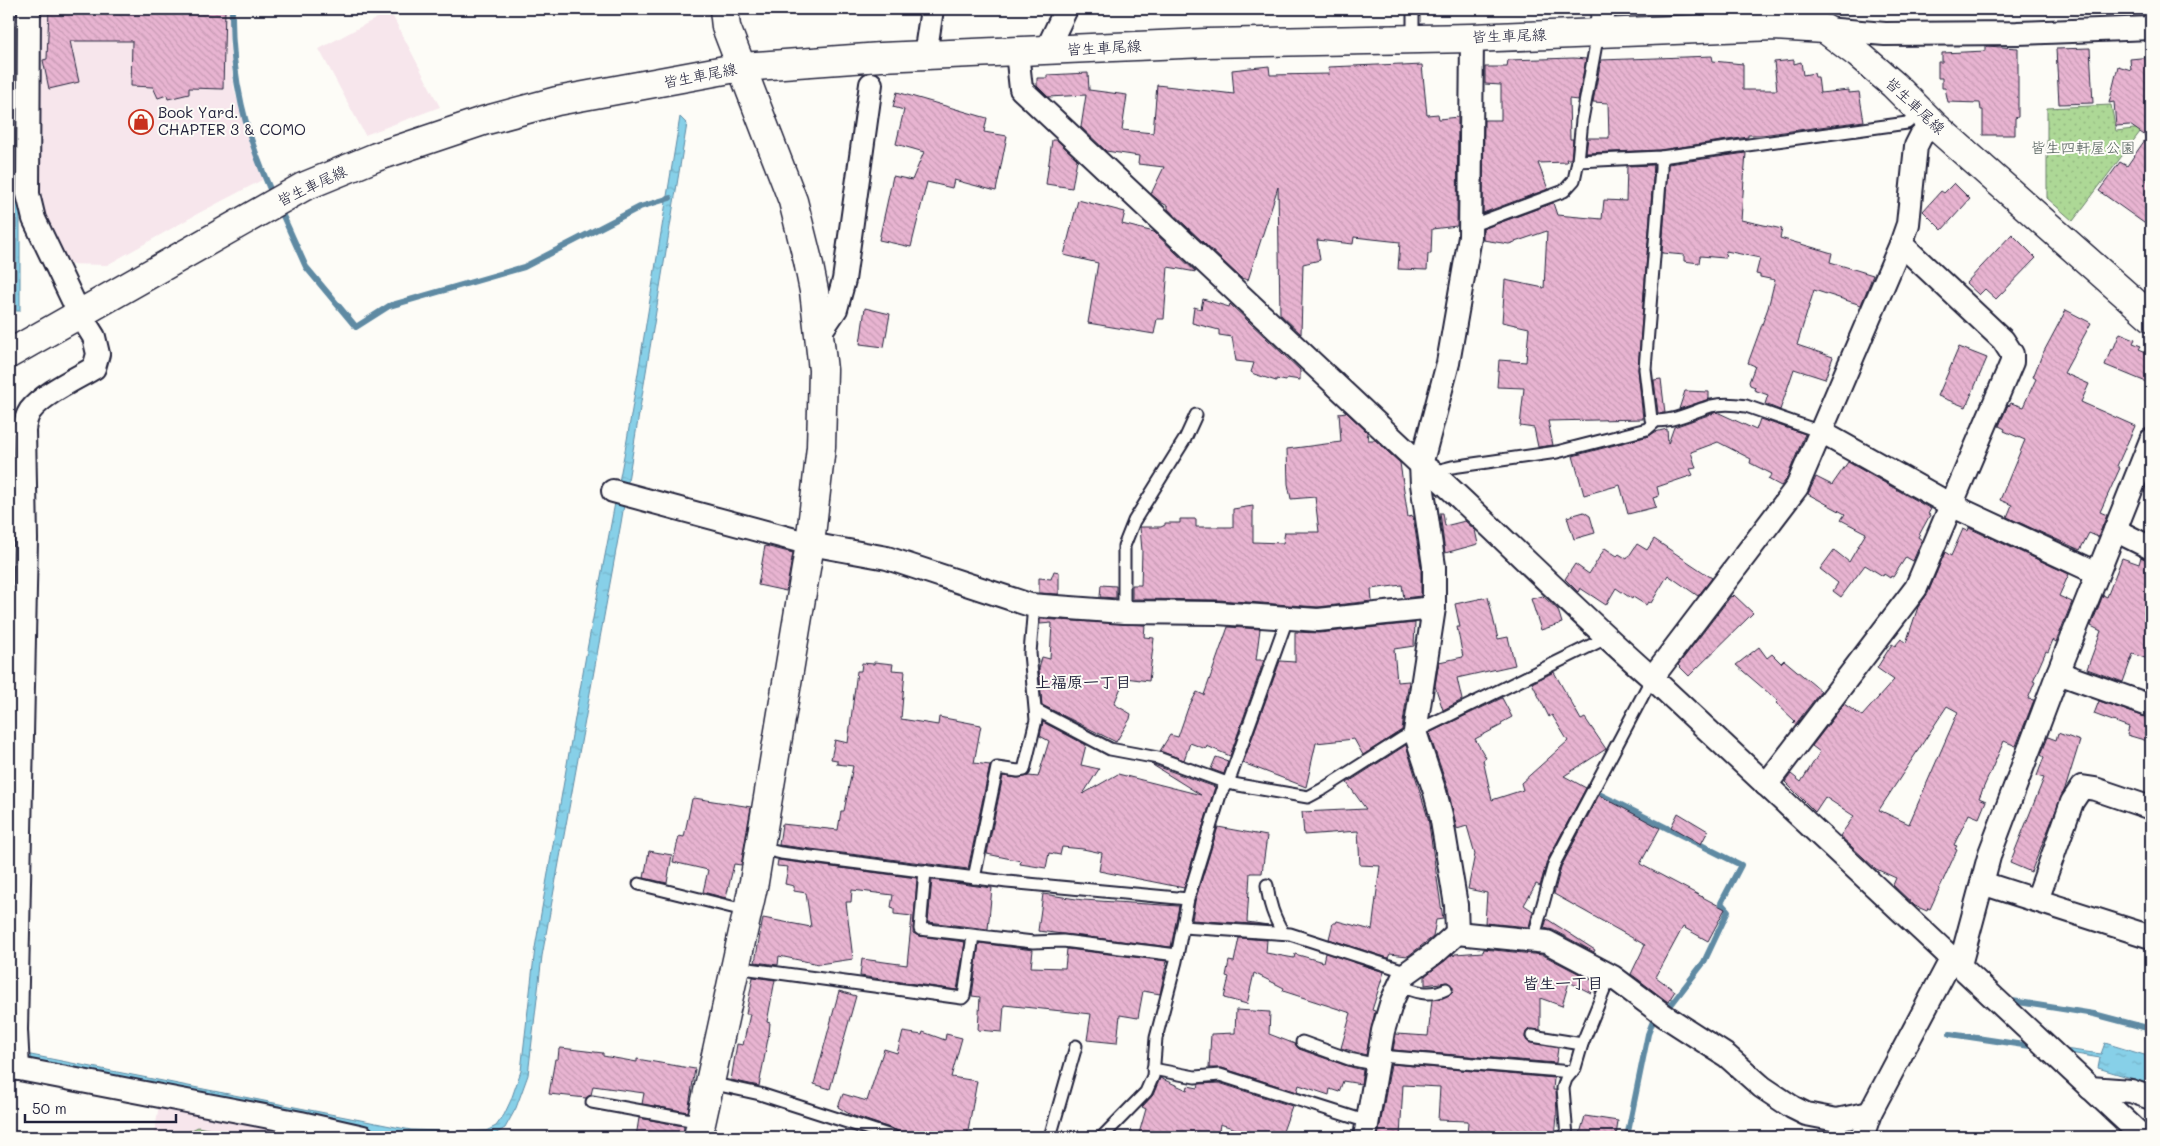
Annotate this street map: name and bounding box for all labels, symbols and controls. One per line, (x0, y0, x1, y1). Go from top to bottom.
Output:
street label: 皆生車尾線 (1471, 24, 1547, 46)
street label: 皆生車尾線 (1066, 35, 1142, 59)
street label: 皆生車尾線 (661, 58, 739, 92)
street label: 皆生車尾線 (1881, 72, 1950, 138)
place label: Book Yard. CHAPTER 3 & COMO (158, 102, 306, 139)
shop icon: Book Yard. CHAPTER 3 & COMO (128, 109, 154, 135)
park label: 皆生四軒屋公園 (2030, 137, 2136, 157)
street label: 皆生車尾線 (273, 160, 350, 210)
district label: 上福原一丁目 (1035, 671, 1131, 692)
district label: 皆生一丁目 (1523, 972, 1603, 993)
scale bar (25, 1091, 176, 1123)
text: 50 m (32, 1098, 67, 1118)

